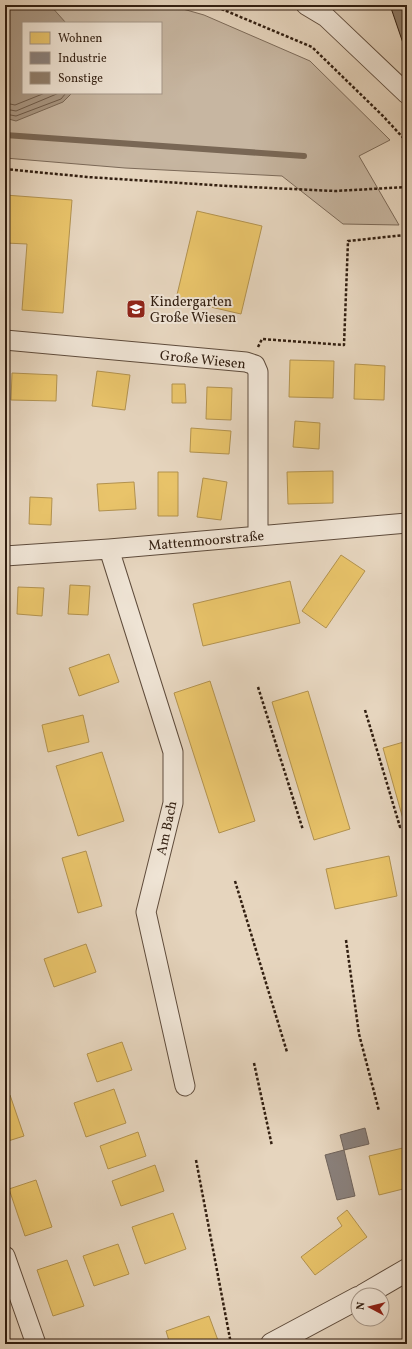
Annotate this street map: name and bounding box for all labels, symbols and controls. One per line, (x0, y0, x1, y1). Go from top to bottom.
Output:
legend (22, 22, 162, 94)
text: Wohnen (58, 31, 103, 47)
text: Industrie (58, 51, 107, 67)
text: Sonstige (58, 71, 103, 87)
place label: Kindergarten Große Wiesen (150, 293, 236, 328)
school or university icon: Kindergarten Große Wiesen (125, 298, 147, 320)
street label: Große Wiesen (159, 347, 247, 374)
street label: Mattenmoorstraße (147, 527, 265, 556)
street label: Am Bach (152, 799, 182, 857)
north arrow (350, 1287, 390, 1327)
text: N (354, 1301, 369, 1311)

